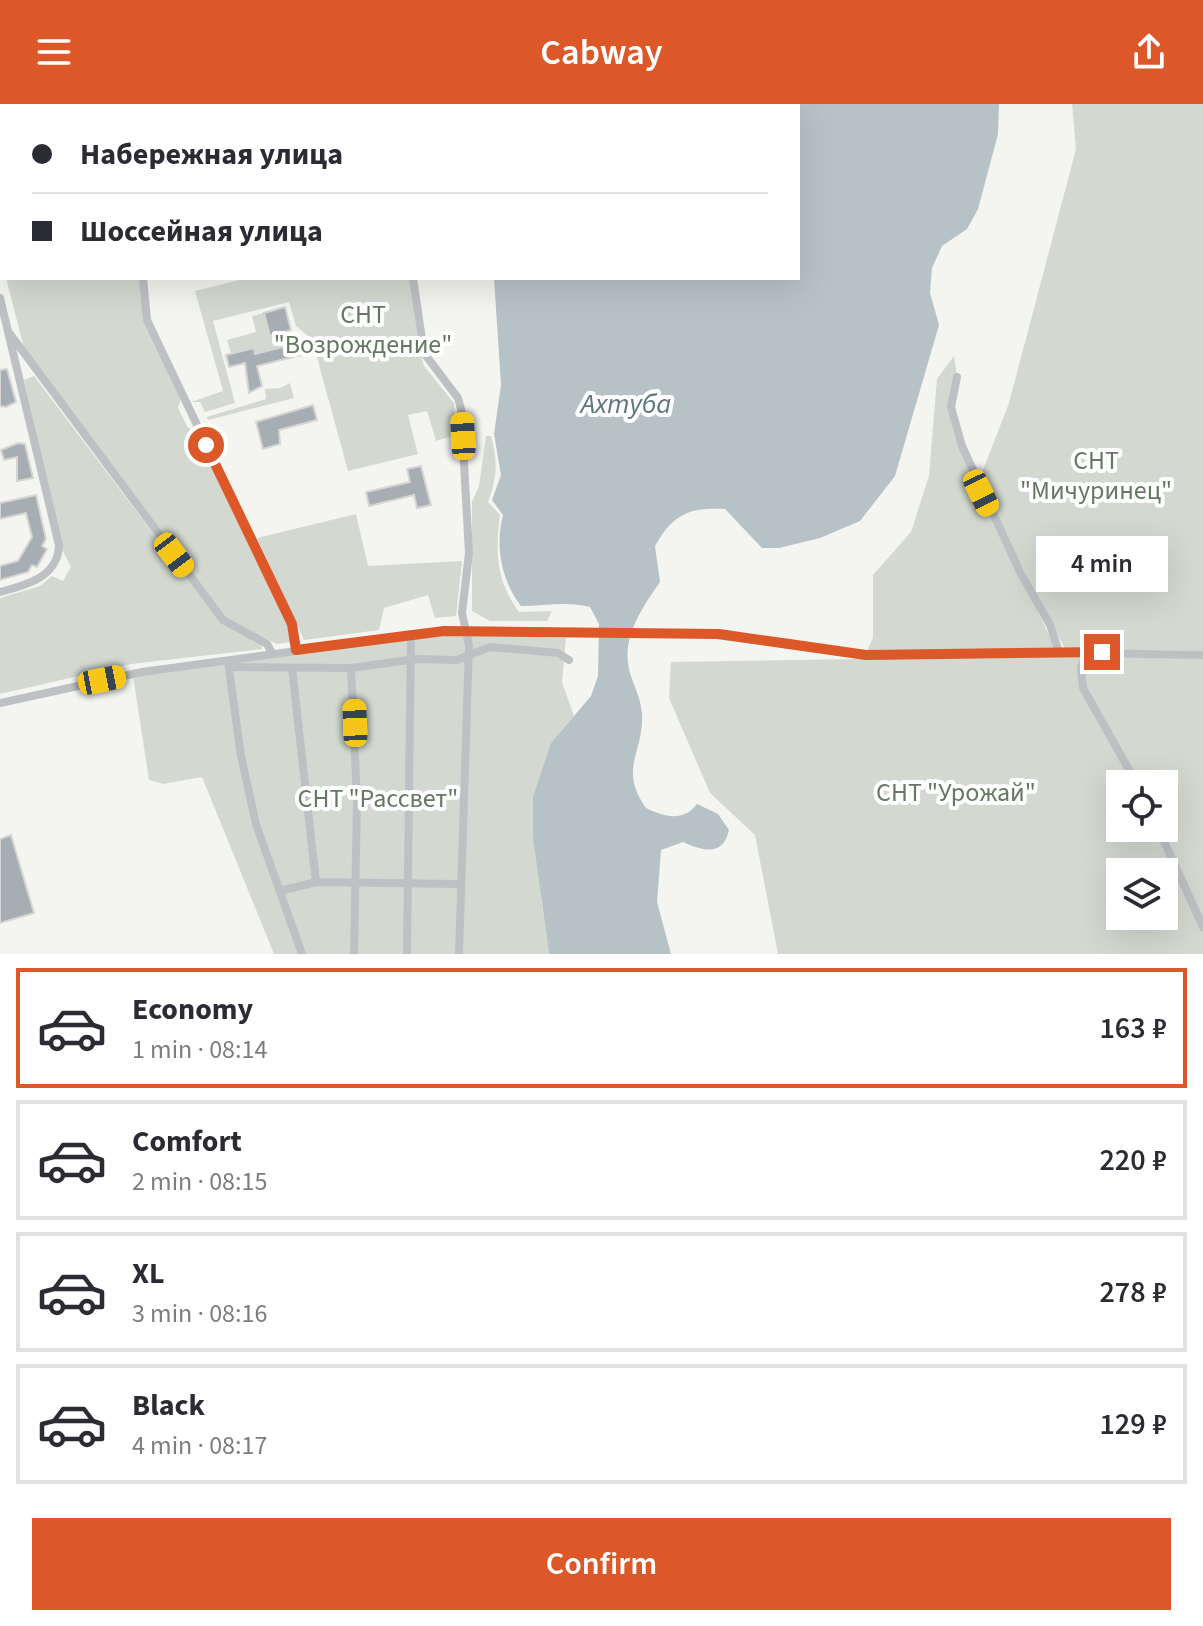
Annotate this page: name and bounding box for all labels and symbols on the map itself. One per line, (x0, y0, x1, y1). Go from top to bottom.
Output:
park label: СНТ "Возрождение" (274, 296, 452, 363)
water label: Ахтуба (579, 384, 671, 424)
car (450, 411, 476, 461)
route start (188, 427, 224, 463)
park label: СНТ "Мичуринец" (1020, 442, 1172, 509)
car (960, 466, 1002, 520)
car (150, 529, 198, 581)
callout: 4 min (1036, 536, 1168, 592)
route end (1084, 634, 1120, 670)
car (76, 664, 128, 696)
car (342, 699, 368, 747)
park label: СНТ "Урожай" (876, 774, 1036, 811)
park label: СНТ "Рассвет" (298, 780, 458, 817)

